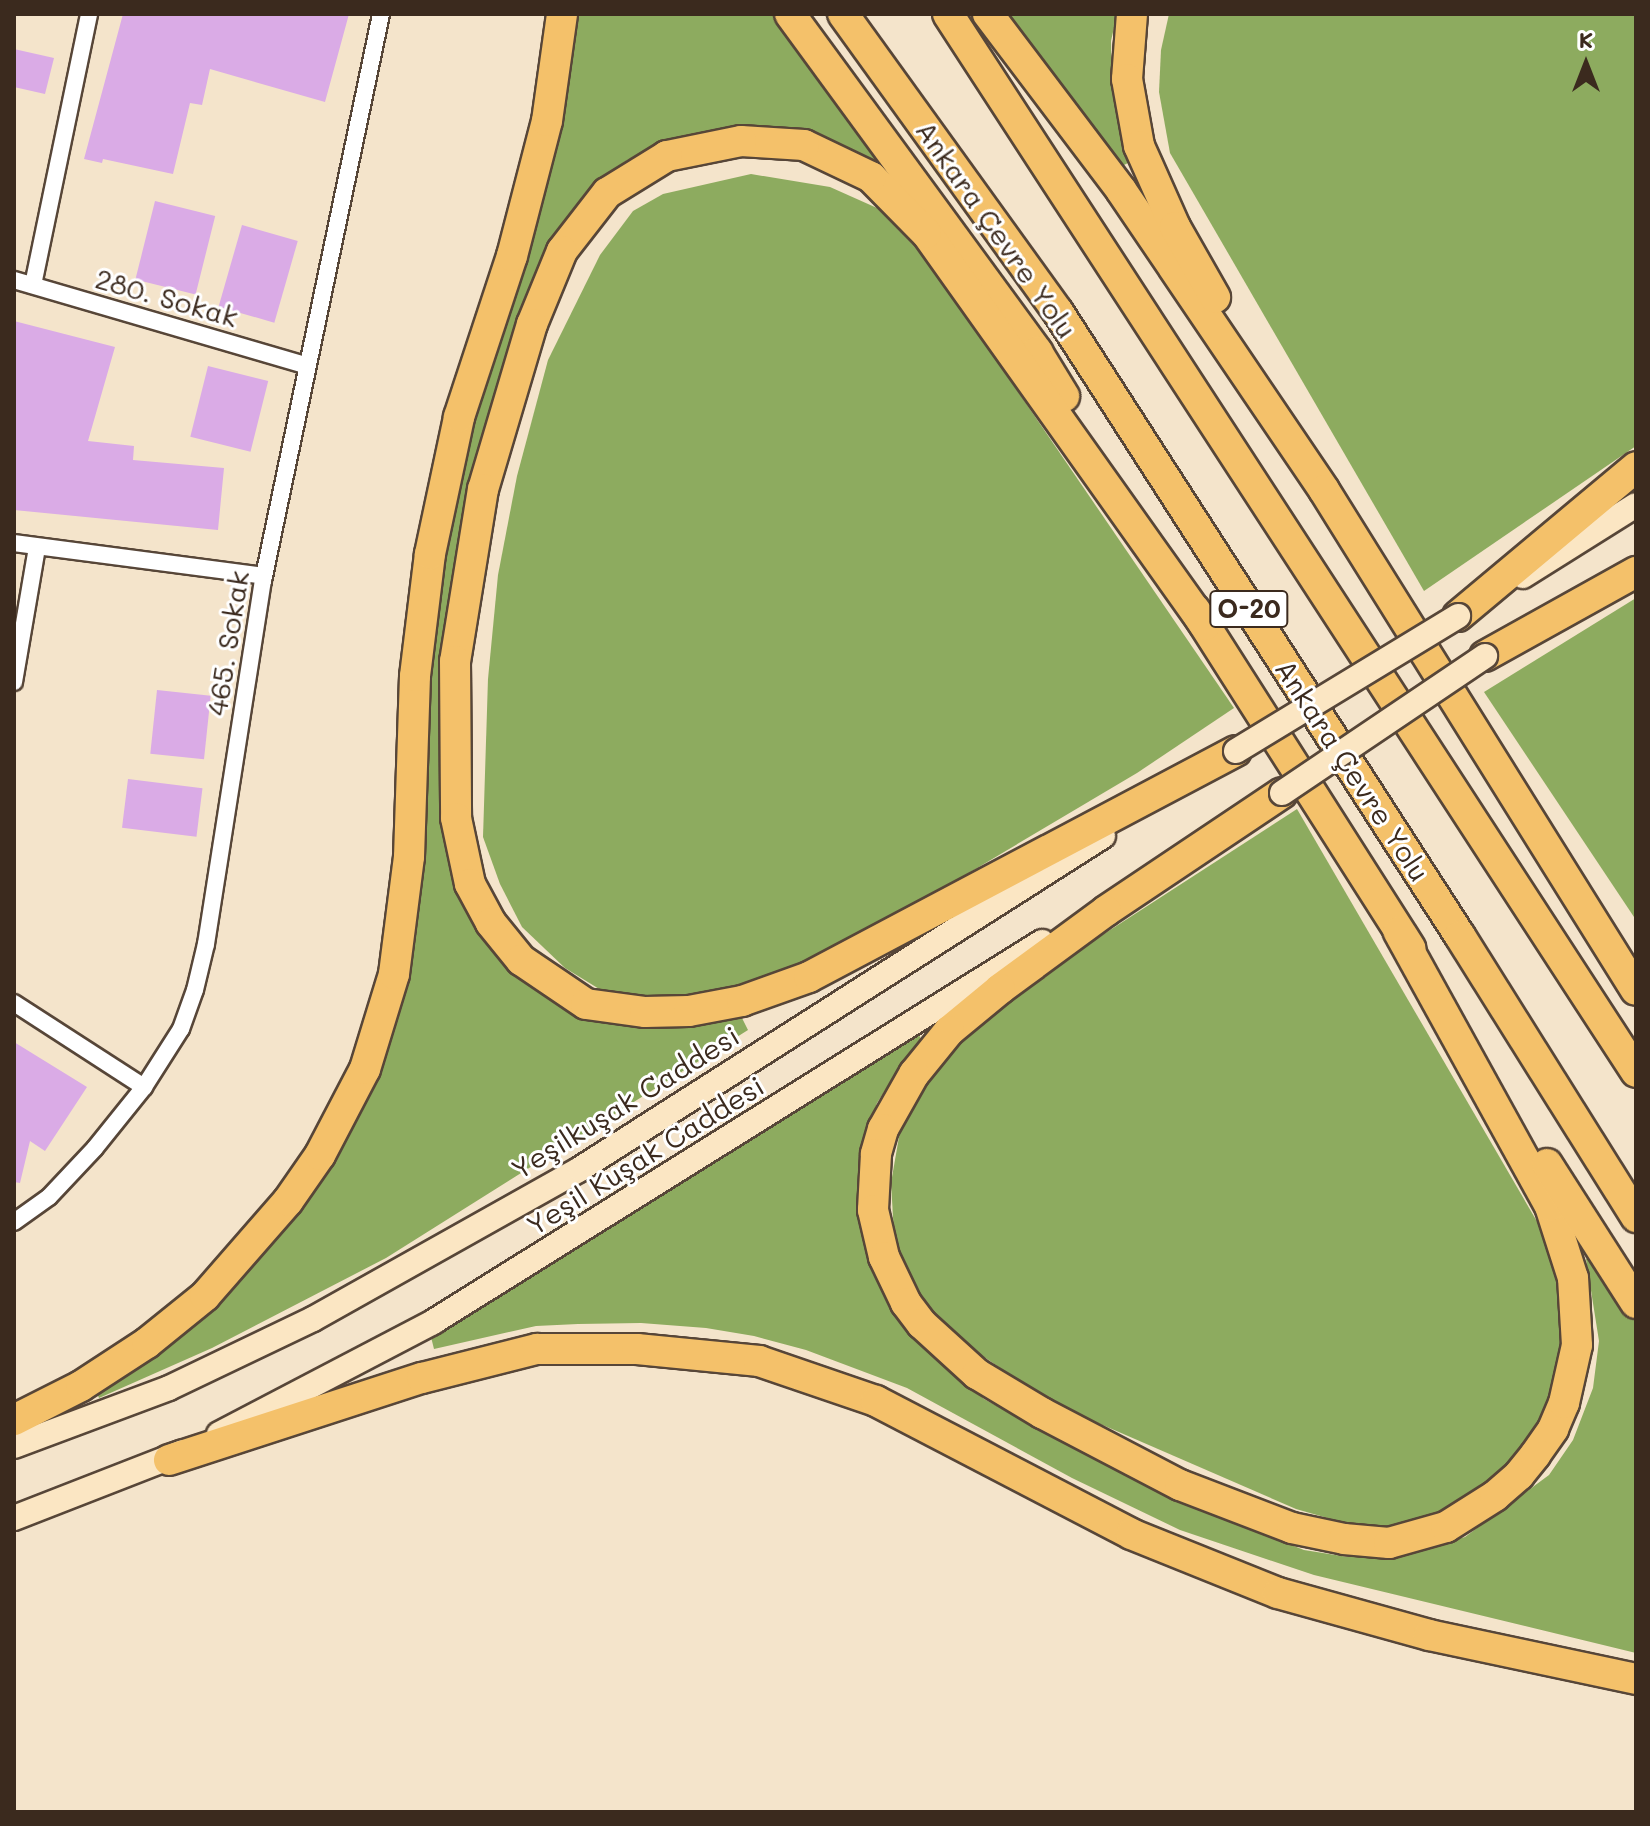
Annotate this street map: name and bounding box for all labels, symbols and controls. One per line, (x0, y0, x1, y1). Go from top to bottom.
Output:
north arrow (1546, 24, 1626, 104)
text: K (1579, 25, 1593, 54)
street label: Ankara Çevre Yolu (909, 114, 1085, 344)
street label: 280. Sokak (92, 261, 242, 333)
street label: 465. Sokak (199, 568, 255, 718)
road number: O-20 (1209, 587, 1289, 631)
street label: Ankara Çevre Yolu (1269, 653, 1437, 887)
street label: Yeşilkuşak Caddesi (505, 1018, 745, 1186)
street label: Yeşil Kuşak Caddesi (520, 1068, 770, 1242)

